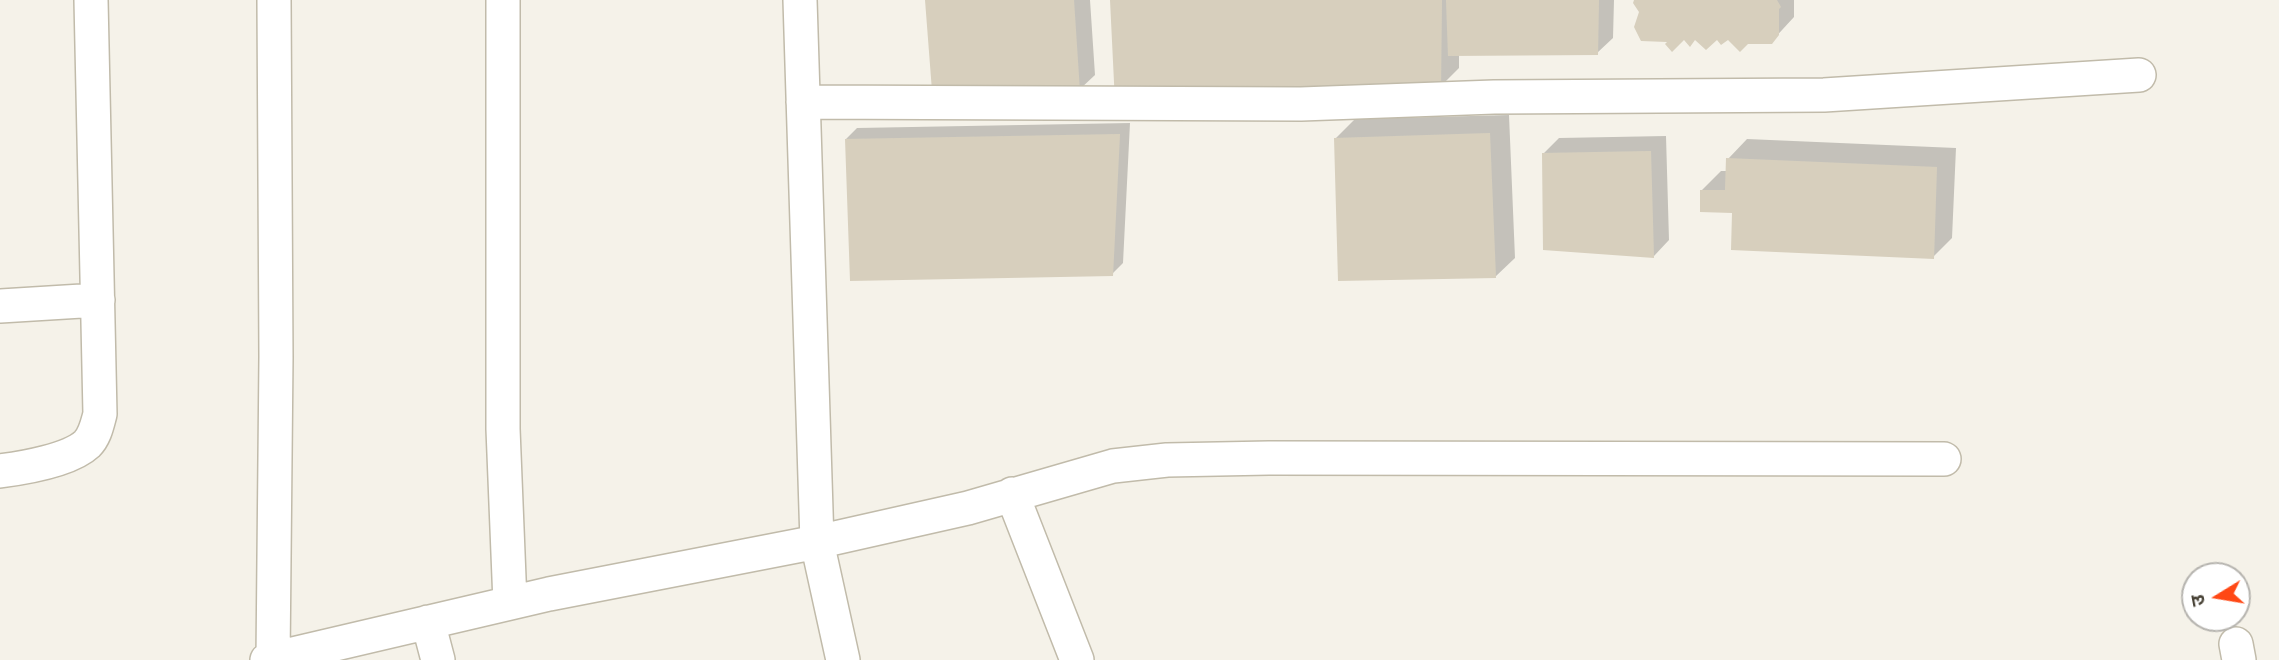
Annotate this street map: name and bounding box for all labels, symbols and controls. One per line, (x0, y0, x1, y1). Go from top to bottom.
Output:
north arrow (2181, 562, 2251, 632)
text: उ (2184, 593, 2211, 609)

